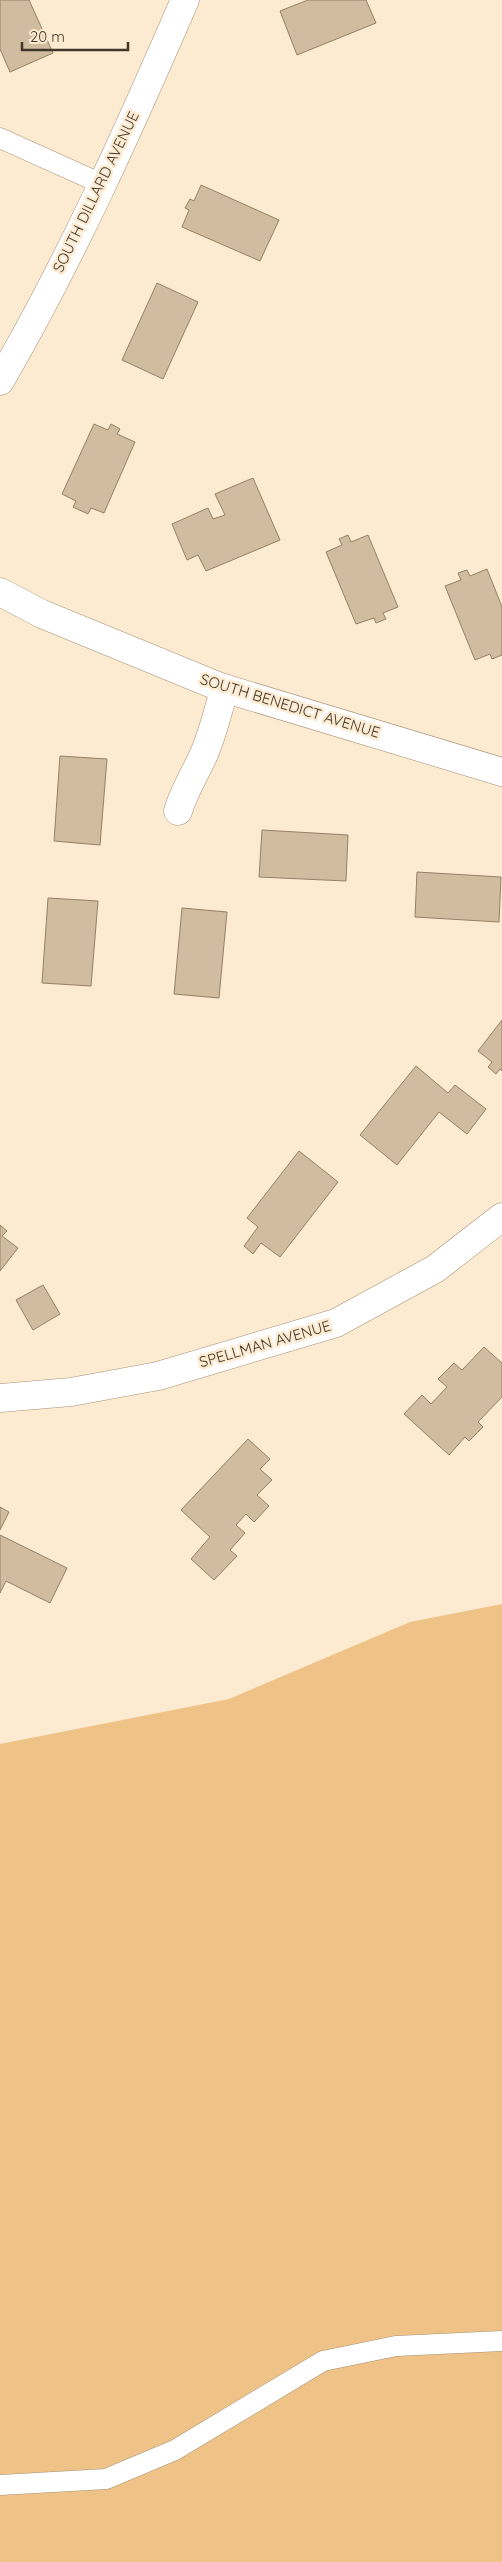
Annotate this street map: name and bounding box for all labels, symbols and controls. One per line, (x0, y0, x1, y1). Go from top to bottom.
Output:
scale bar (22, 20, 129, 52)
text: 20 m (30, 27, 65, 46)
street label: SOUTH DILLARD AVENUE (48, 108, 143, 275)
street label: SOUTH BENEDICT AVENUE (198, 669, 382, 742)
street label: SPELLMAN AVENUE (197, 1316, 333, 1371)

